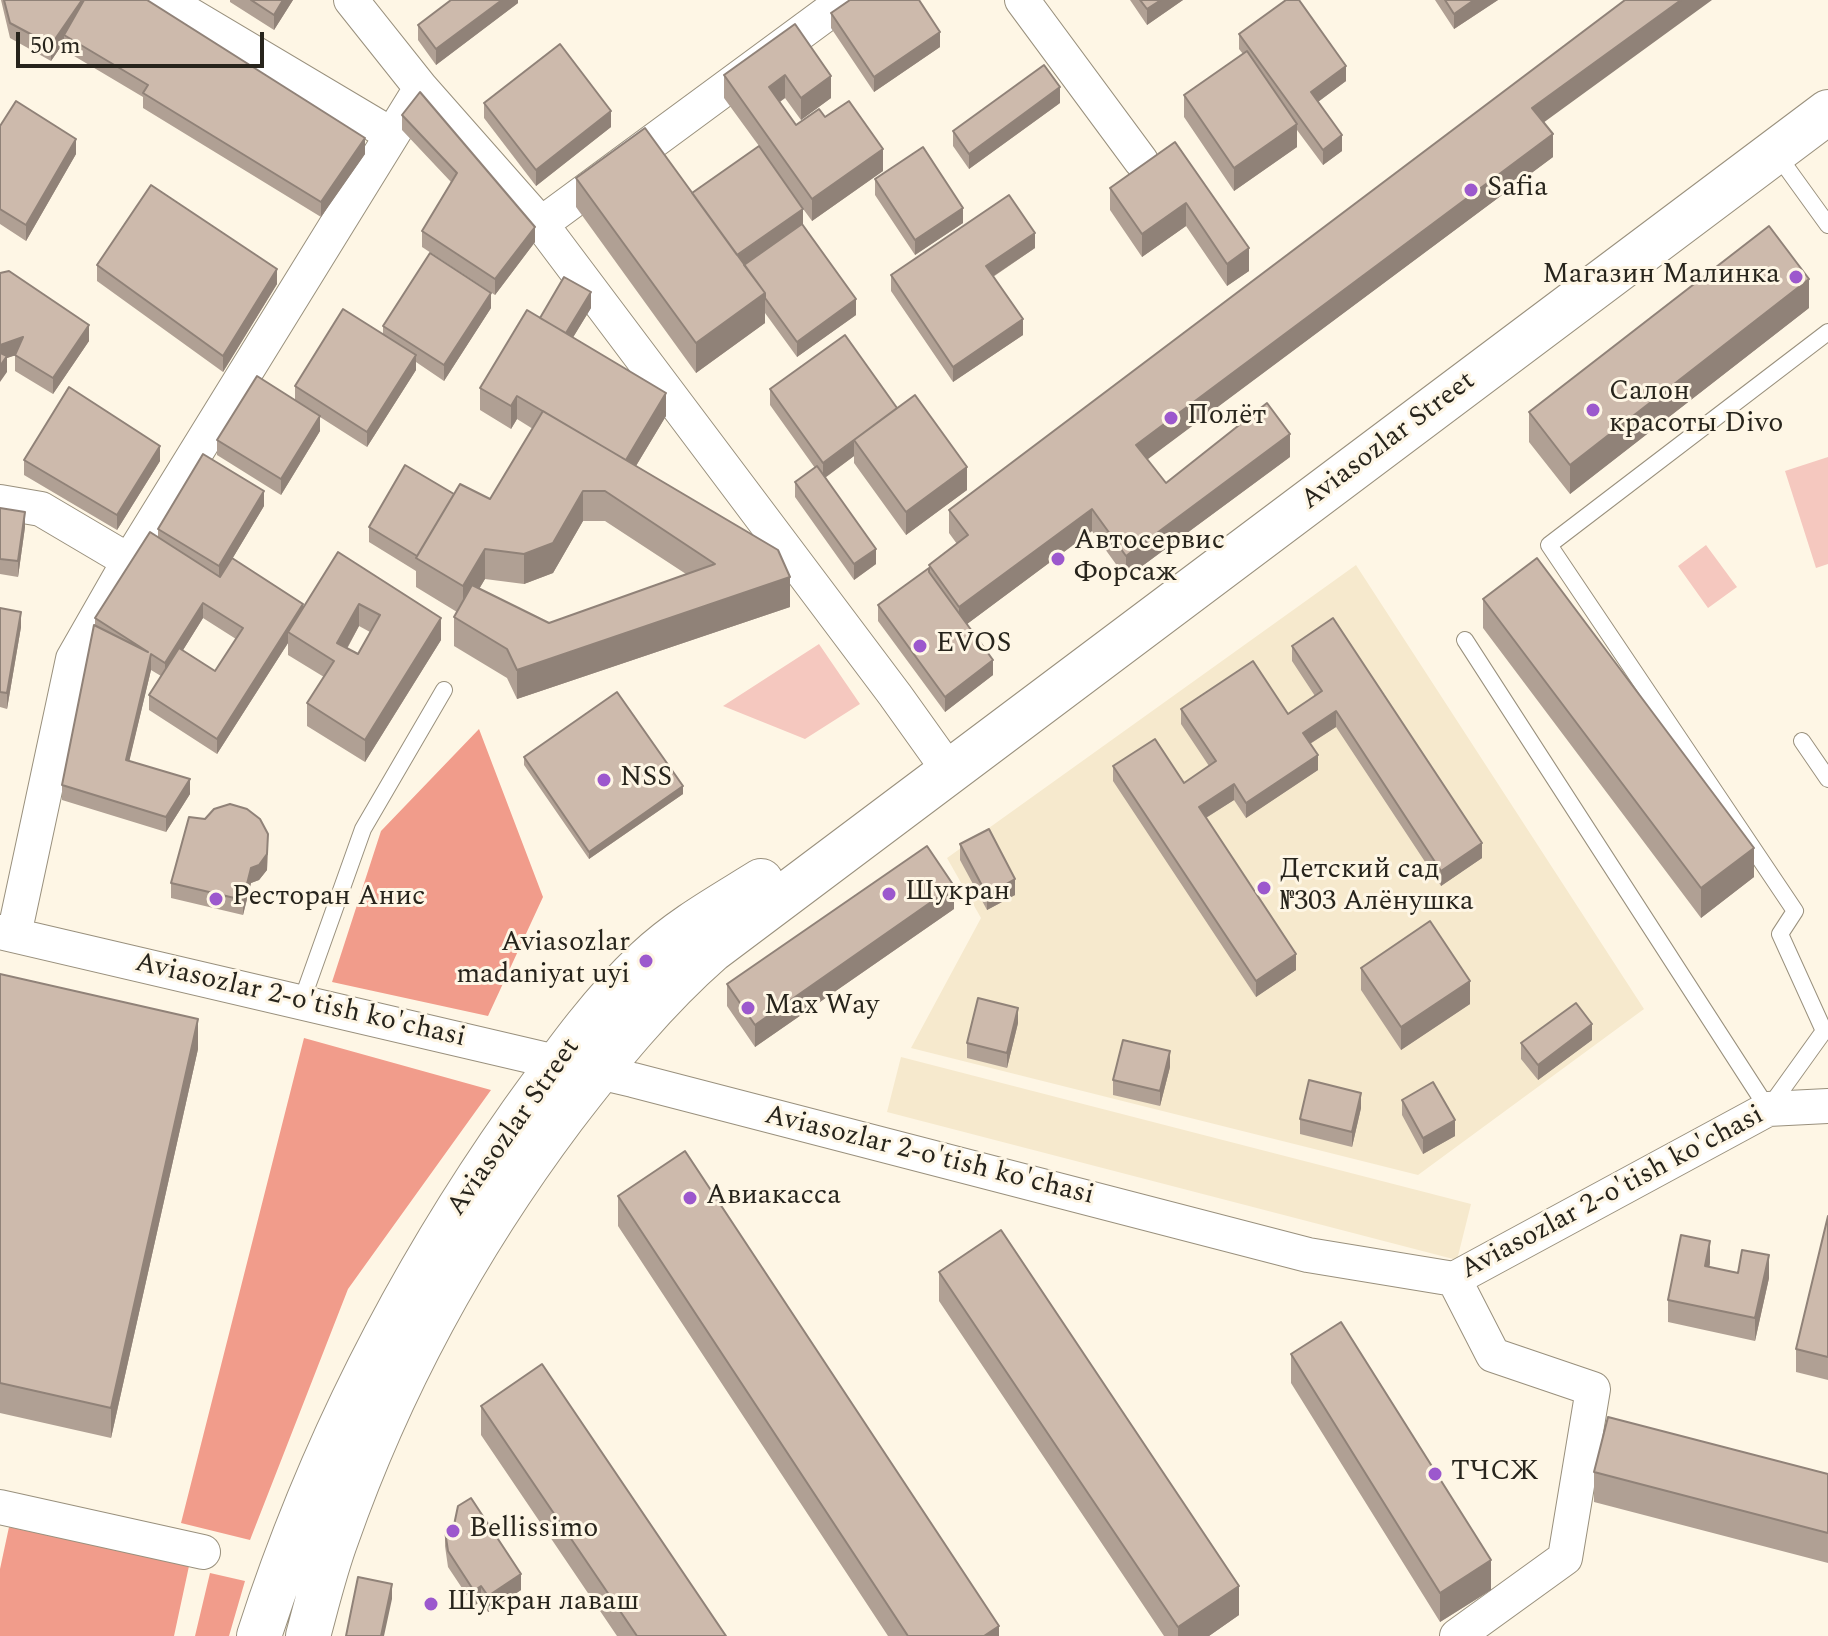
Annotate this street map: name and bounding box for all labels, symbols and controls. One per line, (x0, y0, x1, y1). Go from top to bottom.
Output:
scale bar (20, 16, 268, 66)
text: 50 m (30, 28, 81, 64)
place label: Safia (1487, 173, 1548, 207)
marker: Safia (1462, 181, 1480, 199)
place label: Магазин Малинка (1542, 260, 1780, 294)
marker: Магазин Малинка (1787, 268, 1805, 286)
street label: Aviasozlar Street (1295, 366, 1483, 518)
place label: Салон красоты Divo (1609, 377, 1783, 443)
place label: Полёт (1187, 401, 1266, 435)
marker: Салон красоты Divo (1584, 401, 1602, 419)
marker: Полёт (1162, 409, 1180, 427)
place label: Автосервис Форсаж (1074, 526, 1225, 592)
marker: Автосервис Форсаж (1049, 550, 1067, 568)
place label: EVOS (936, 629, 1011, 663)
marker: EVOS (911, 637, 929, 655)
place label: NSS (620, 763, 672, 797)
marker: NSS (595, 771, 613, 789)
place label: Детский сад №303 Алёнушка (1280, 855, 1474, 921)
place label: Шукран (905, 877, 1010, 911)
marker: Детский сад №303 Алёнушка (1255, 879, 1273, 897)
place label: Ресторан Анис (232, 882, 425, 916)
marker: Шукран (880, 885, 898, 903)
marker: Ресторан Анис (207, 890, 225, 908)
place label: Aviasozlar madaniyat uyi (456, 928, 630, 994)
street label: Aviasozlar 2-o'tish ko'chasi (131, 948, 469, 1056)
marker: Aviasozlar madaniyat uyi (637, 952, 655, 970)
place label: Max Way (764, 991, 879, 1025)
marker: Max Way (739, 999, 757, 1017)
street label: Aviasozlar Street (441, 1033, 589, 1223)
street label: Aviasozlar 2-o'tish ko'chasi (761, 1100, 1097, 1214)
street label: Aviasozlar 2-o'tish ko'chasi (1456, 1100, 1770, 1288)
place label: Авиакасса (706, 1181, 841, 1215)
marker: Авиакасса (681, 1189, 699, 1207)
place label: ТЧСЖ (1451, 1457, 1539, 1491)
marker: ТЧСЖ (1426, 1465, 1444, 1483)
place label: Bellissimo (469, 1514, 598, 1548)
marker: Bellissimo (444, 1522, 462, 1540)
place label: Шукран лаваш (447, 1587, 639, 1621)
marker: Шукран лаваш (422, 1595, 440, 1613)

